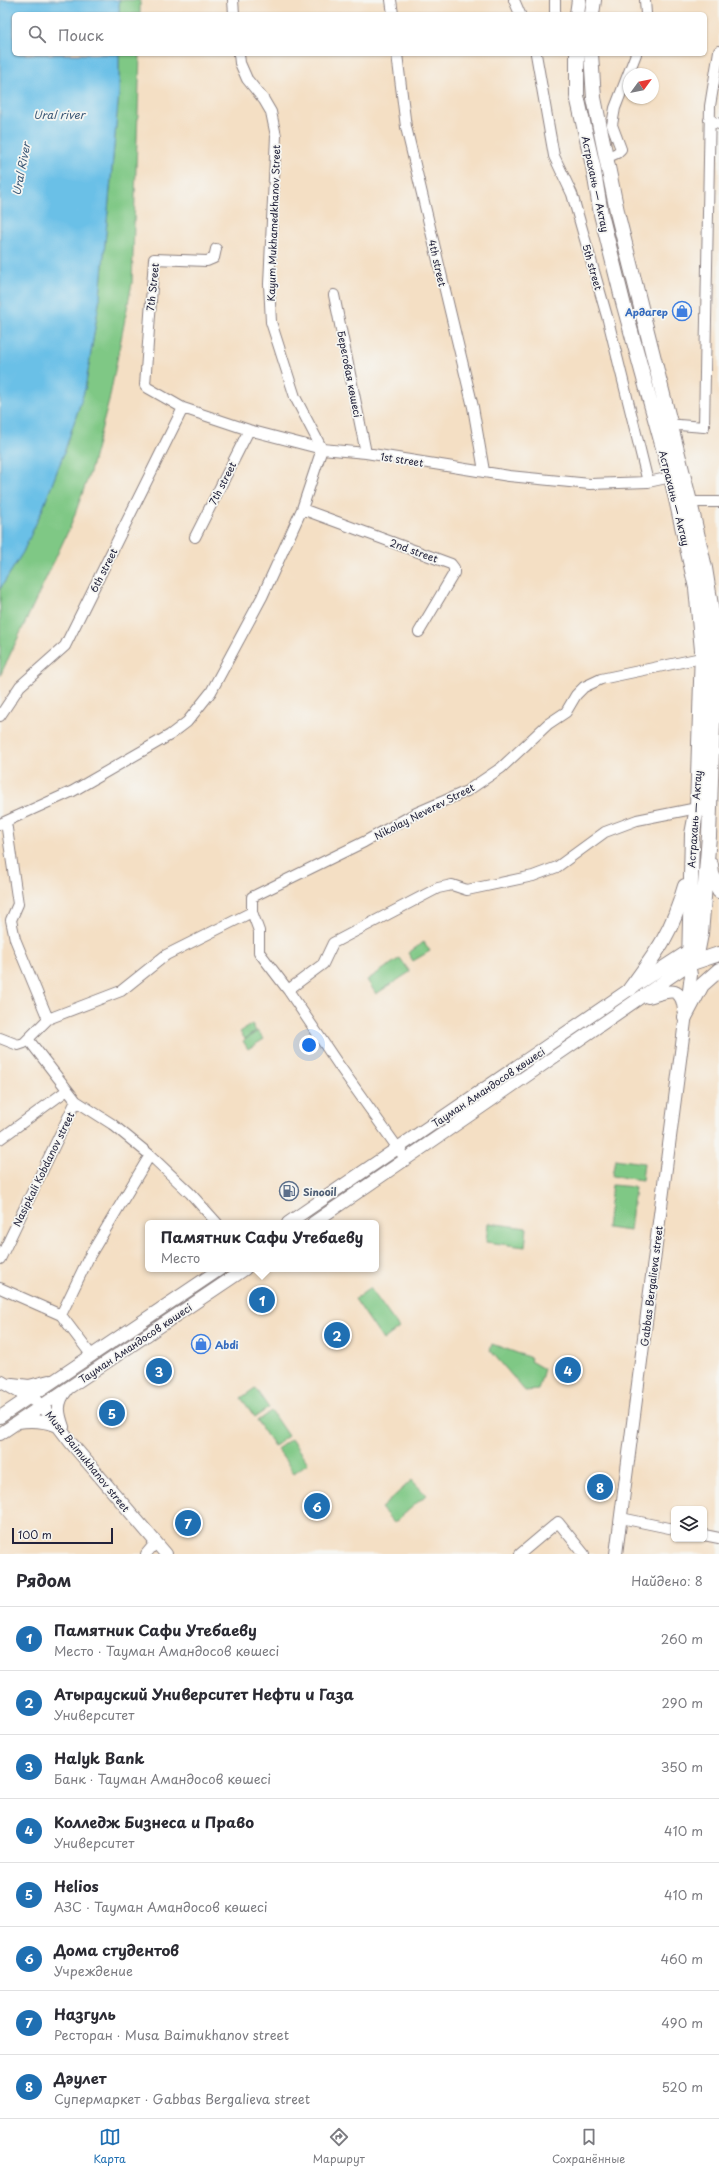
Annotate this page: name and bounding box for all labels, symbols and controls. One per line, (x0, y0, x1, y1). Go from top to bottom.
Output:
search box (12, 12, 707, 56)
icon: search (26, 23, 48, 45)
text: Поиск (58, 23, 104, 46)
north arrow (623, 68, 659, 104)
water label: Ural river (33, 106, 87, 123)
street label: Астрахань — Актау (578, 134, 614, 234)
water label: Ural River (8, 139, 35, 197)
street label: Kayum Mukhamedkhanov Street (263, 144, 283, 302)
street label: 4th street (425, 238, 451, 288)
street label: 5th street (579, 242, 607, 292)
street label: 7th Street (142, 262, 162, 312)
shop icon: Ардагер (671, 300, 693, 322)
place label: Ардагер (624, 304, 668, 319)
street label: Береговая көшесі (334, 329, 366, 419)
street label: 1st street (379, 448, 425, 470)
street label: Астрахань — Актау (656, 449, 694, 548)
street label: 7th street (205, 459, 239, 507)
street label: 2nd street (388, 534, 440, 566)
street label: 6th street (86, 545, 120, 595)
street label: Астрахань — Актау (683, 769, 705, 868)
street label: Nikolay Neverev Street (371, 779, 477, 843)
your location (299, 1035, 319, 1055)
street label: Тауман Амандосов көшесі (428, 1043, 548, 1131)
street label: Nasipkali Kobdanov street (9, 1109, 77, 1229)
fuel station icon: Sinooil (278, 1180, 300, 1202)
place label: Sinooil (303, 1184, 337, 1199)
popup (145, 1220, 379, 1272)
text: Памятник Сафи Утебаеву (161, 1225, 363, 1248)
street label: Gabbas Bergalieva street (636, 1225, 666, 1347)
text: Место (161, 1248, 200, 1267)
pin: 1 (249, 1285, 275, 1315)
street label: Тауман Амандосов көшесі (75, 1299, 195, 1387)
pin: 2 (324, 1320, 350, 1350)
shop icon: Abdi (190, 1333, 212, 1355)
place label: Abdi (215, 1337, 239, 1352)
pin: 4 (555, 1355, 581, 1385)
pin: 3 (146, 1356, 172, 1386)
pin: 5 (99, 1398, 125, 1428)
street label: Musa Baimukhanov street (42, 1407, 134, 1515)
pin: 8 (587, 1472, 613, 1502)
pin: 6 (304, 1491, 330, 1521)
map controls (671, 1506, 707, 1542)
button: layers (671, 1506, 707, 1542)
pin: 7 (175, 1508, 201, 1538)
scale bar (12, 1526, 113, 1545)
text: 100 m (18, 1526, 52, 1543)
text: Рядом (16, 1567, 71, 1593)
text: Найдено: 8 (631, 1571, 703, 1590)
text: Памятник Сафи Утебаеву (54, 1618, 257, 1641)
text: 1 (26, 1629, 32, 1648)
text: 260 m (661, 1629, 703, 1648)
text: Место · Тауман Амандосов көшесі (54, 1641, 279, 1660)
text: Атырауский Университет Нефти и Газа (54, 1682, 354, 1705)
text: 2 (24, 1693, 34, 1712)
text: 290 m (662, 1693, 703, 1712)
text: Университет (54, 1705, 134, 1724)
text: Halyk Bank (54, 1746, 145, 1769)
text: 3 (25, 1757, 33, 1776)
text: 350 m (661, 1757, 703, 1776)
text: Банк · Тауман Амандосов көшесі (54, 1769, 271, 1788)
text: Колледж Бизнеса и Право (54, 1810, 254, 1833)
text: 4 (25, 1821, 33, 1840)
text: 410 m (664, 1821, 703, 1840)
text: Университет (54, 1833, 134, 1852)
text: Helios (54, 1874, 99, 1897)
text: 5 (25, 1885, 33, 1904)
text: 410 m (664, 1885, 703, 1904)
text: АЗС · Тауман Амандосов көшесі (54, 1897, 268, 1916)
text: Дома студентов (54, 1938, 179, 1961)
text: 6 (24, 1949, 34, 1968)
text: 460 m (660, 1949, 703, 1968)
text: Учреждение (54, 1961, 133, 1980)
text: Назгуль (54, 2002, 116, 2025)
text: 7 (25, 2013, 33, 2032)
text: 490 m (661, 2013, 703, 2032)
text: Ресторан · Musa Baimukhanov street (54, 2025, 289, 2044)
text: Дәулет (54, 2066, 107, 2089)
text: 8 (25, 2077, 33, 2096)
text: 520 m (661, 2077, 703, 2096)
text: Супермаркет · Gabbas Bergalieva street (54, 2089, 310, 2108)
tab: Карта (94, 2126, 126, 2167)
tab: Маршрут (313, 2126, 365, 2167)
tab: Сохранённые (552, 2126, 625, 2167)

